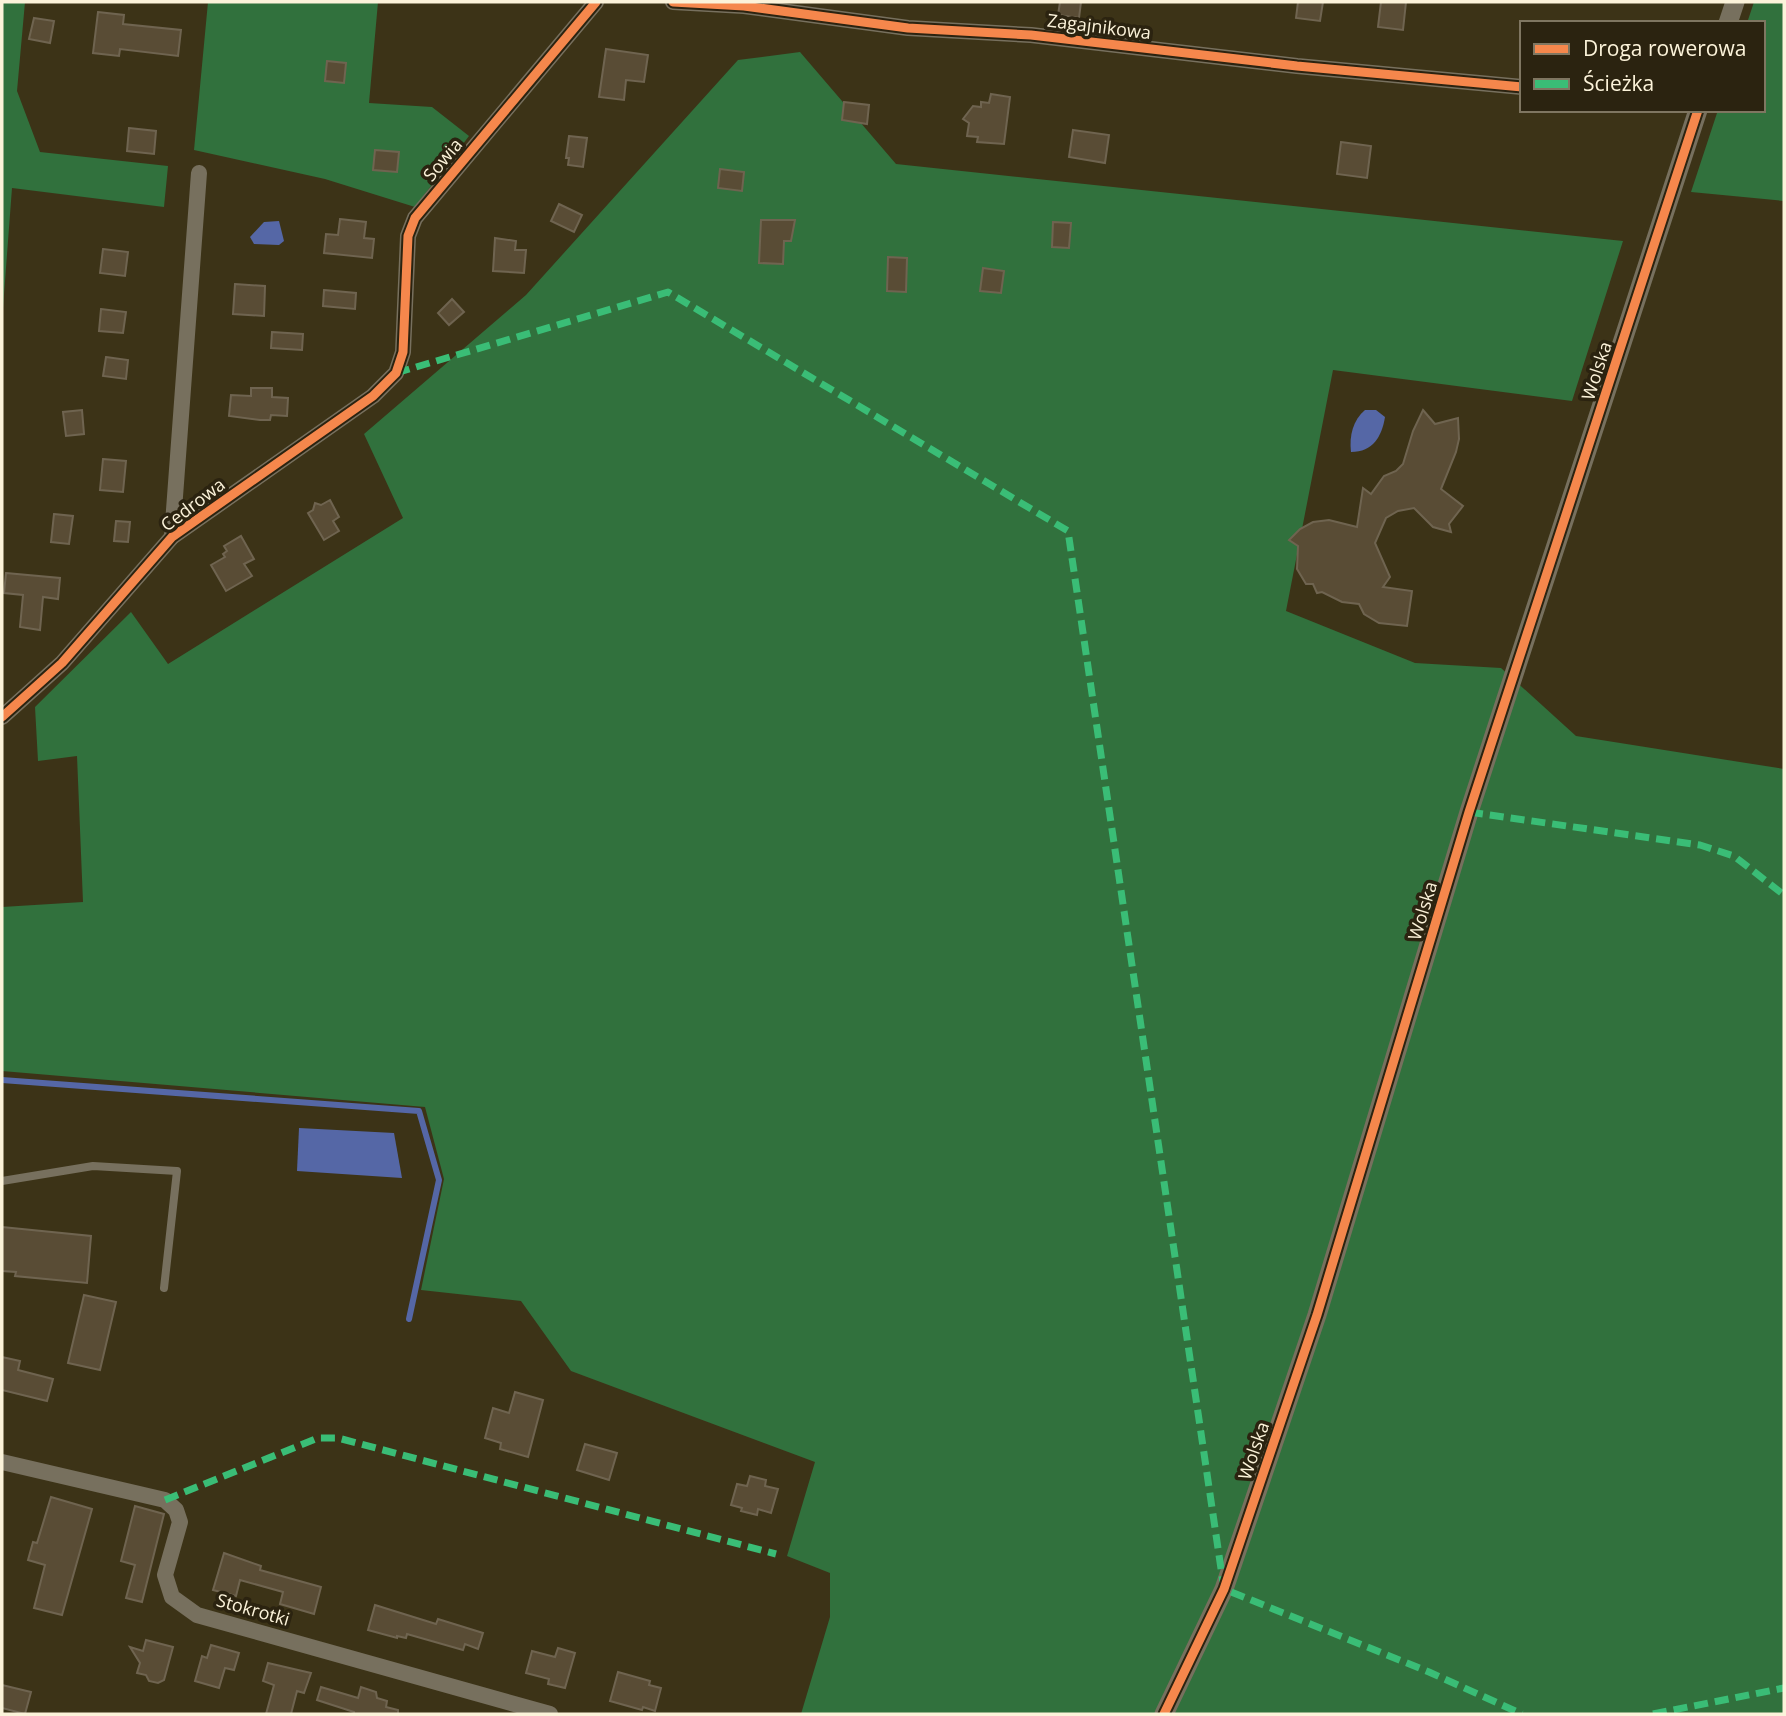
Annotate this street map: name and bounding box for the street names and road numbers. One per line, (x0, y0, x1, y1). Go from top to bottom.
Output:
street label: Zagajnikowa (1046, 8, 1152, 44)
street label: Sowia (417, 133, 467, 186)
street label: Wolska (1575, 338, 1617, 403)
street label: Cedrowa (155, 472, 229, 536)
street label: Wolska (1402, 878, 1442, 943)
street label: Wolska (1232, 1418, 1274, 1483)
street label: Stokrotki (214, 1587, 293, 1631)

